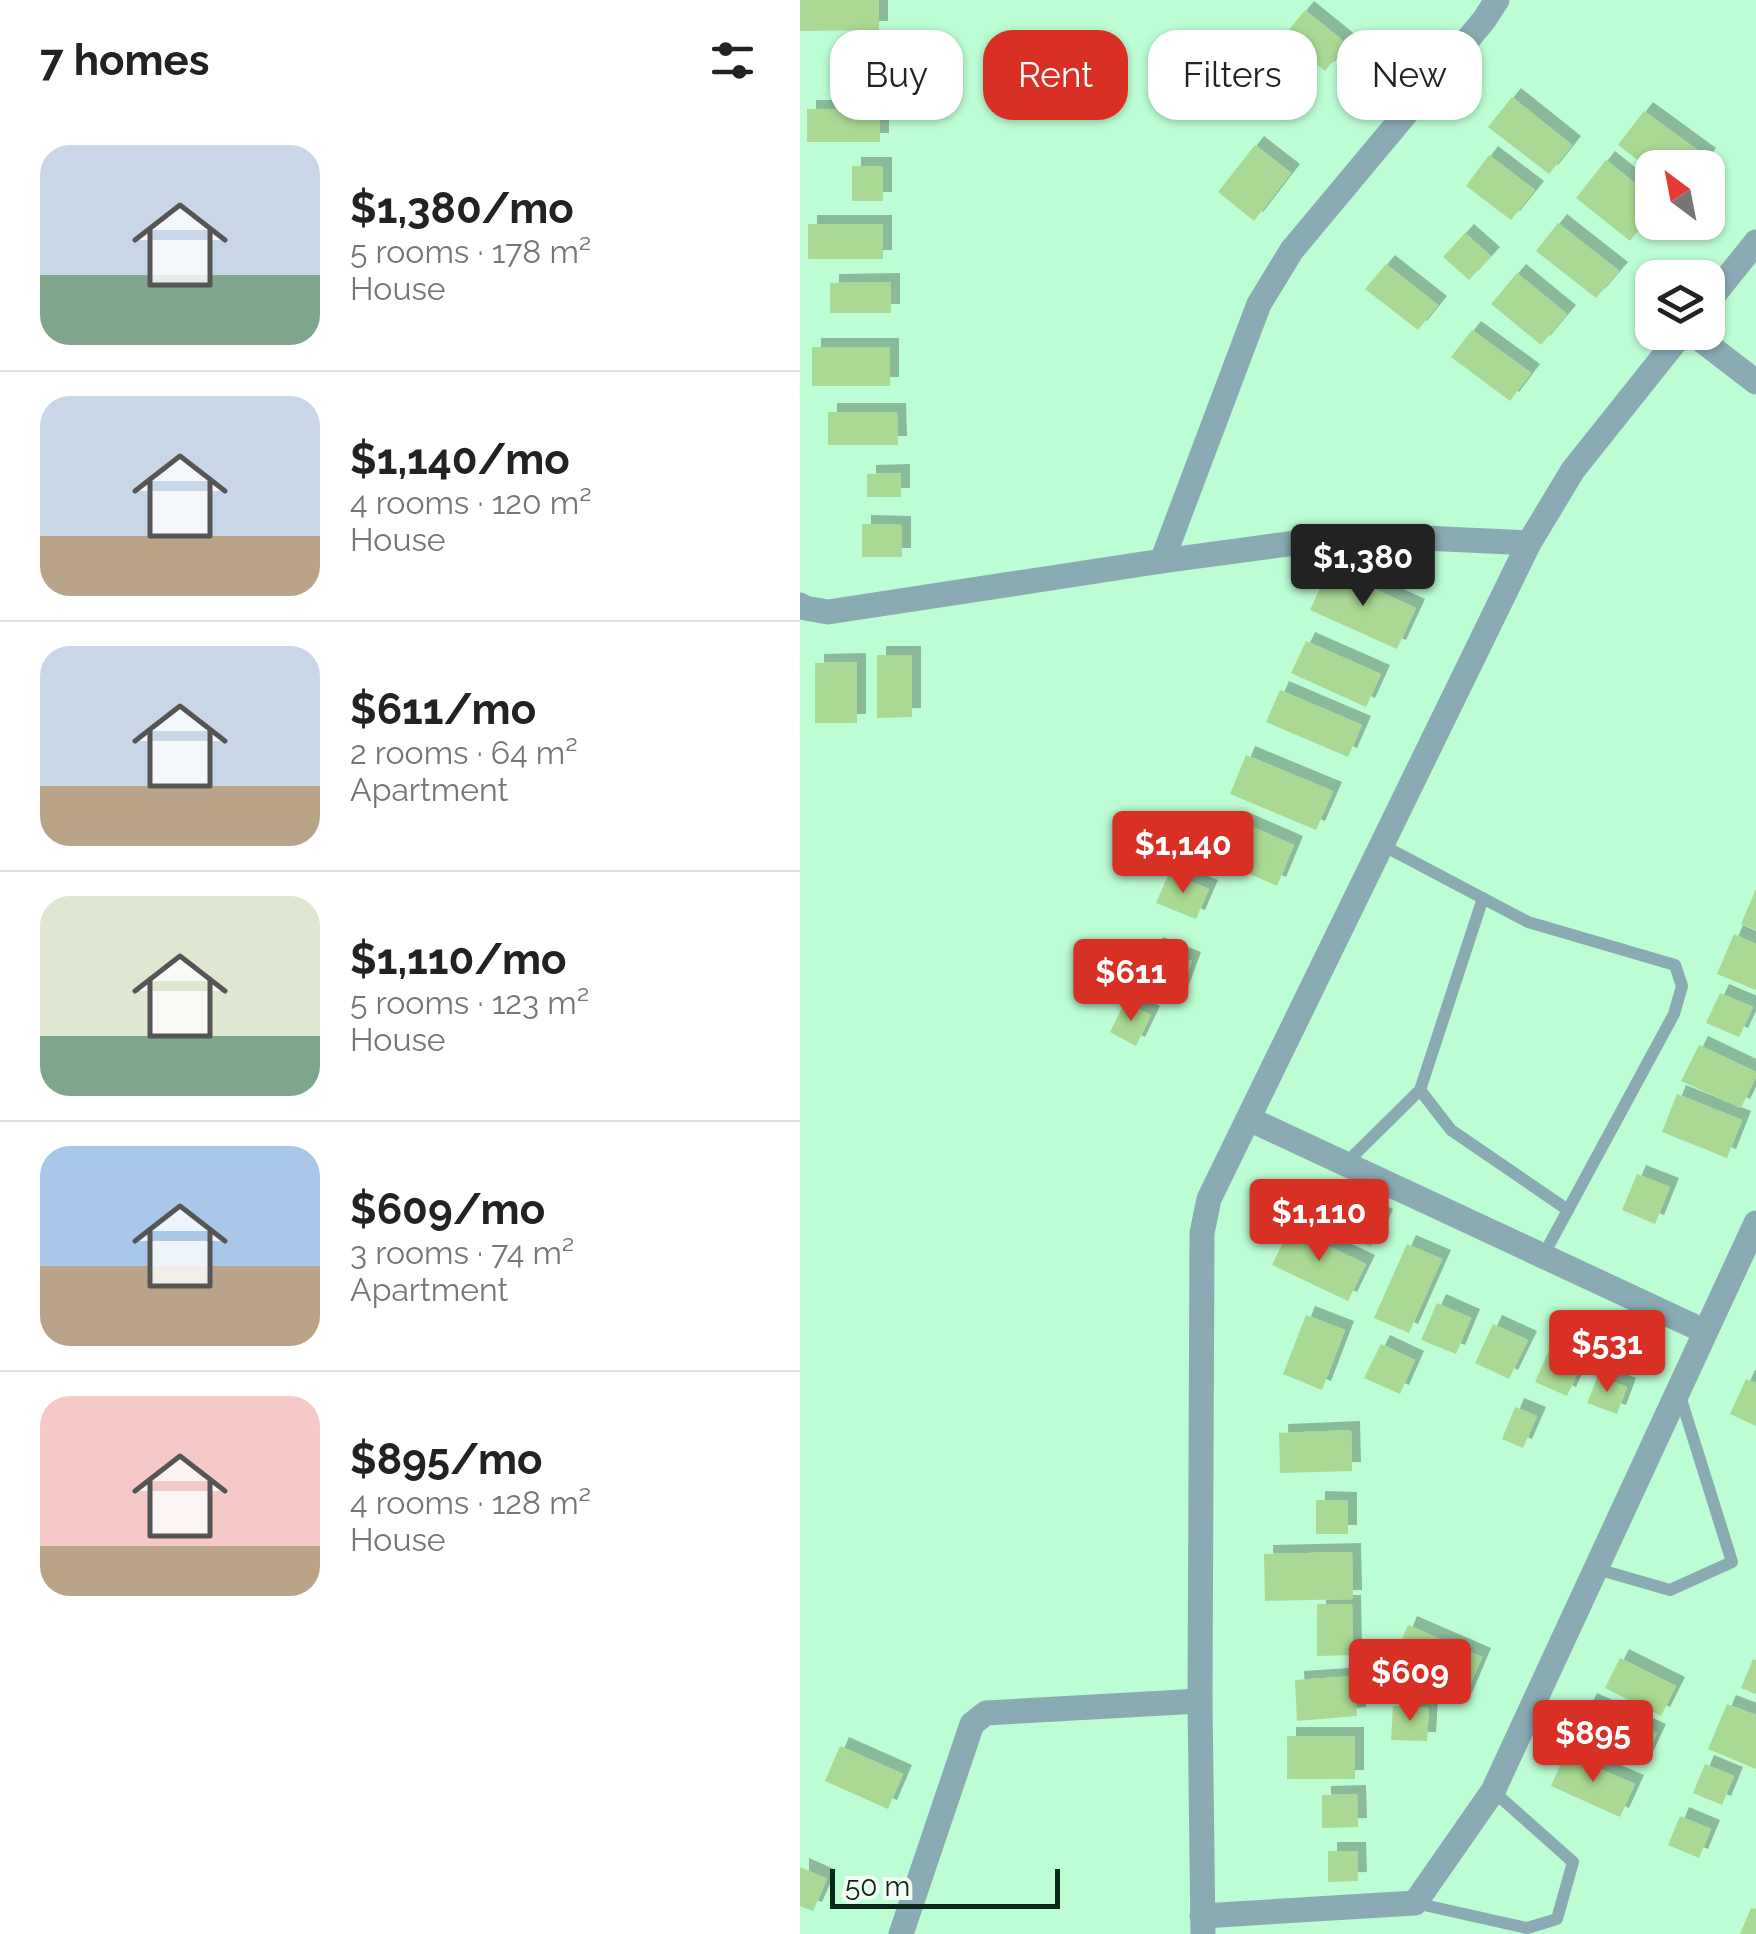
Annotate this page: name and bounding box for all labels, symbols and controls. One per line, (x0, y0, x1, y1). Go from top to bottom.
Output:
chip: Buy (830, 30, 963, 120)
chip: Rent (983, 30, 1128, 120)
chip: Filters (1148, 30, 1317, 120)
chip: New (1337, 30, 1482, 120)
icon: filters (705, 33, 760, 88)
text: 7 homes (40, 36, 209, 85)
north arrow (1635, 150, 1725, 240)
map controls (1635, 150, 1725, 350)
text: $1,380/mo (350, 184, 574, 233)
icon: home (120, 185, 240, 305)
text: 5 rooms · 178 m² (350, 233, 591, 270)
button: layers (1635, 260, 1725, 350)
text: House (350, 270, 446, 307)
text: $1,140/mo (350, 435, 570, 484)
icon: home (120, 436, 240, 556)
text: 4 rooms · 120 m² (350, 484, 592, 521)
text: House (350, 521, 446, 558)
pin: $1,380 (1282, 524, 1444, 609)
text: $1,380 (1313, 538, 1413, 575)
text: $611/mo (350, 685, 536, 734)
icon: home (120, 686, 240, 806)
text: 2 rooms · 64 m² (350, 734, 578, 771)
text: Apartment (350, 771, 508, 808)
pin: $1,140 (1102, 811, 1264, 896)
text: $1,140 (1134, 825, 1232, 862)
text: $1,110/mo (350, 935, 566, 984)
icon: home (120, 936, 240, 1056)
pin: $611 (1072, 939, 1190, 1024)
text: $611 (1095, 953, 1167, 990)
text: 5 rooms · 123 m² (350, 984, 589, 1021)
text: House (350, 1021, 446, 1058)
pin: $1,110 (1238, 1179, 1400, 1264)
text: $609/mo (350, 1185, 545, 1234)
icon: home (120, 1186, 240, 1306)
text: $1,110 (1272, 1193, 1366, 1230)
text: 3 rooms · 74 m² (350, 1234, 574, 1271)
text: Apartment (350, 1271, 508, 1308)
pin: $531 (1548, 1310, 1666, 1395)
text: $531 (1571, 1324, 1643, 1361)
text: $895/mo (350, 1435, 543, 1484)
icon: home (120, 1436, 240, 1556)
text: 4 rooms · 128 m² (350, 1484, 591, 1521)
text: House (350, 1521, 446, 1558)
pin: $609 (1351, 1639, 1469, 1724)
text: $609 (1371, 1653, 1449, 1690)
pin: $895 (1534, 1700, 1652, 1785)
text: $895 (1555, 1714, 1631, 1751)
scale bar (830, 1864, 1060, 1908)
text: 50 m (845, 1870, 910, 1903)

